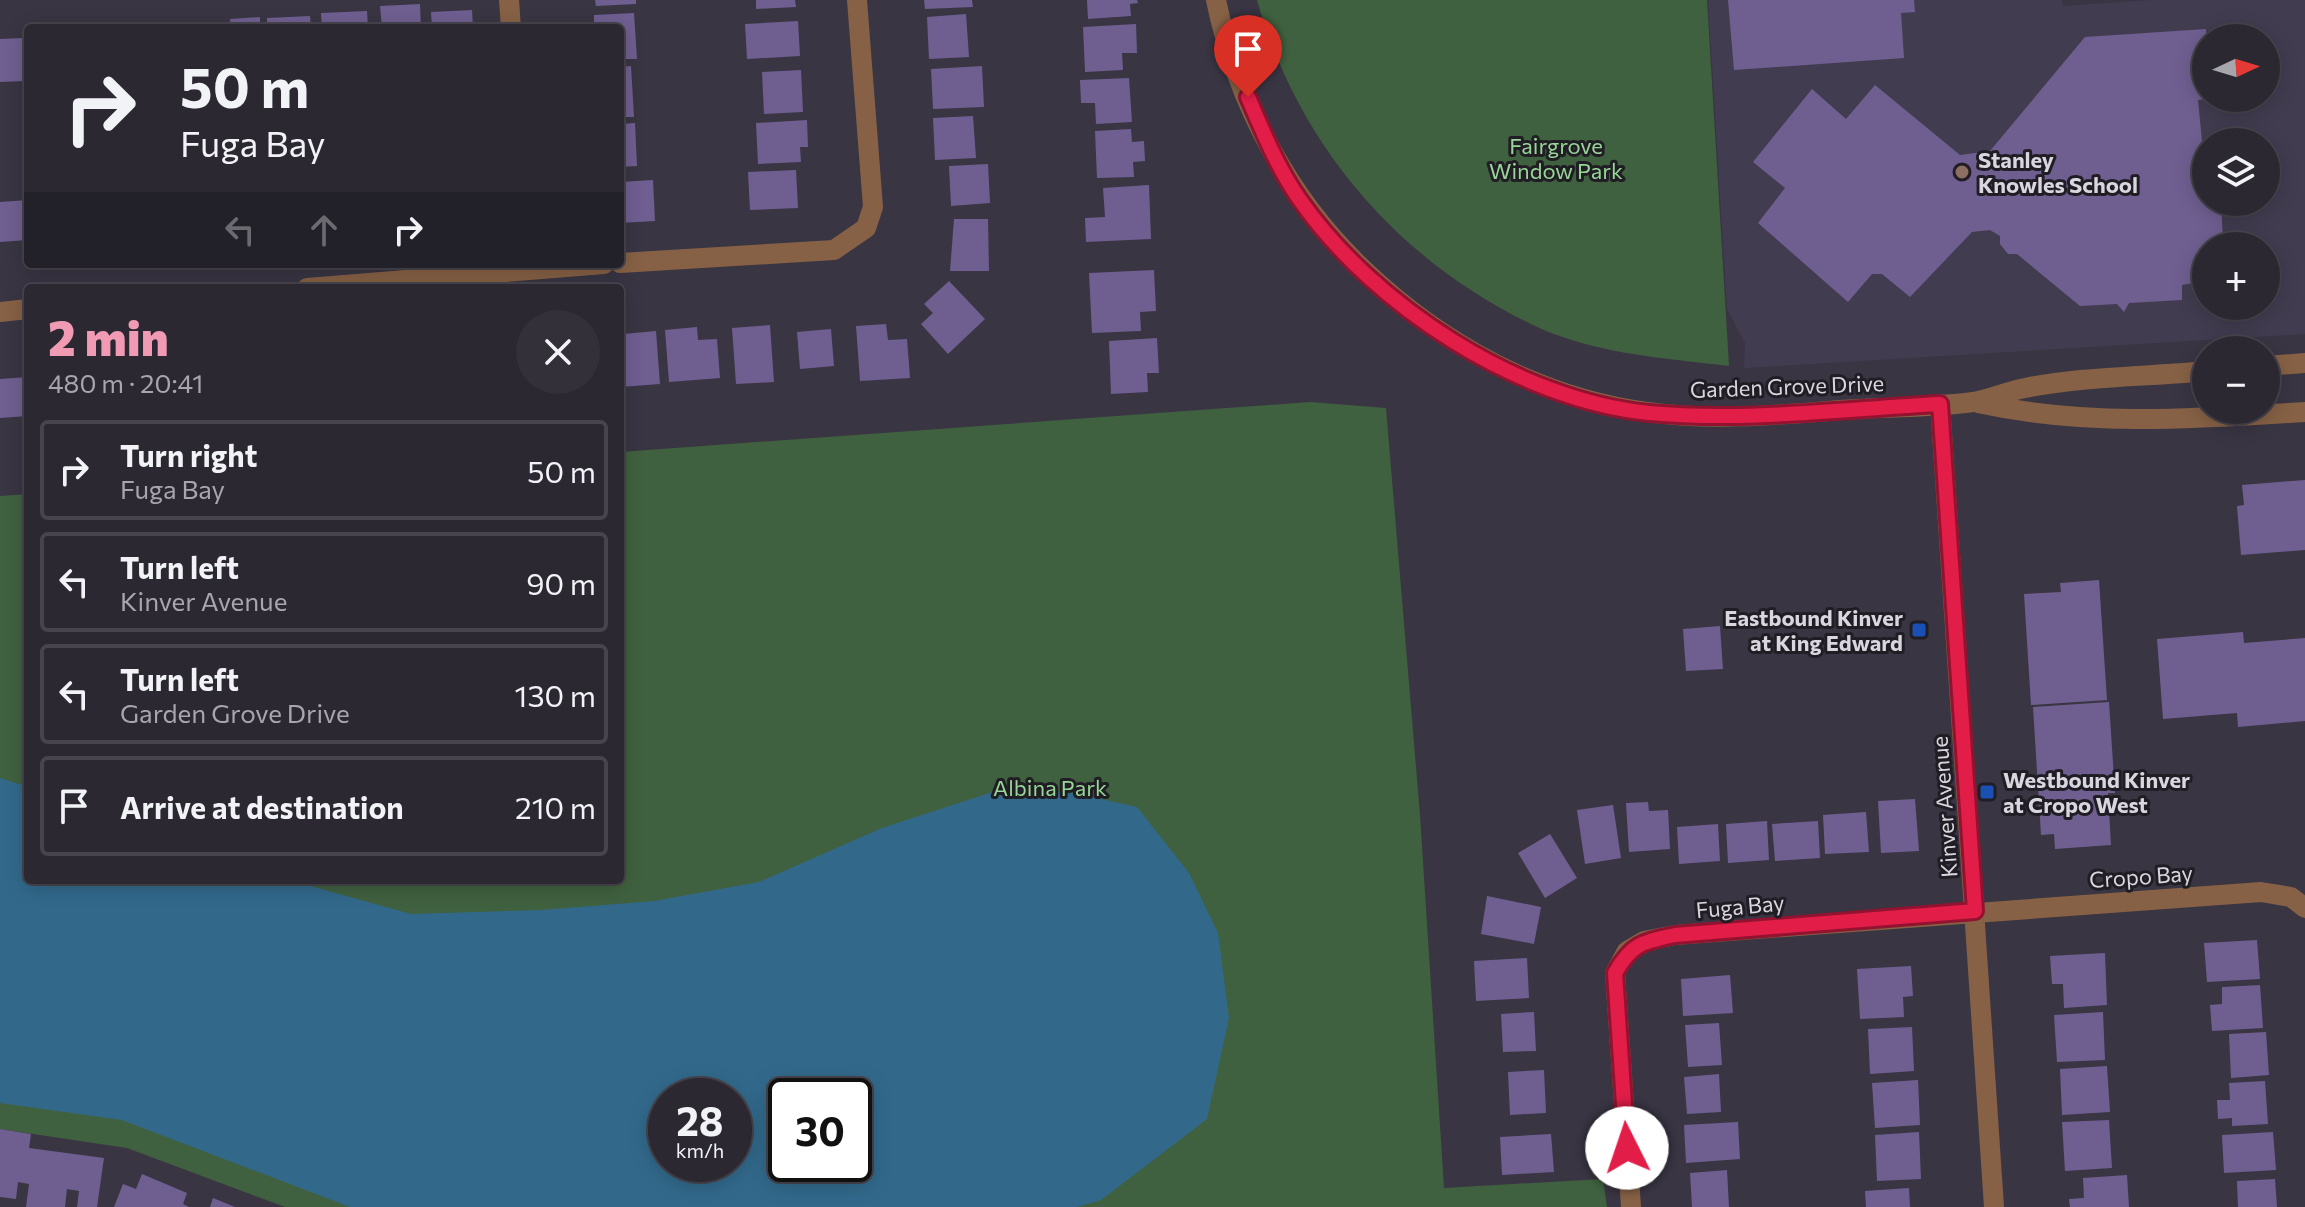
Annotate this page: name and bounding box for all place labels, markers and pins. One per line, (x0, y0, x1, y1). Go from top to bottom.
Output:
pin (1214, 15, 1282, 97)
place label: Stanley Knowles School (1978, 146, 2138, 198)
marker: Stanley Knowles School (1953, 163, 1971, 181)
place label: Eastbound Kinver at King Edward (1724, 604, 1903, 656)
marker: Eastbound Kinver at King Edward (1910, 621, 1928, 639)
place label: Westbound Kinver at Cropo West (2003, 766, 2190, 818)
marker: Westbound Kinver at Cropo West (1978, 783, 1996, 801)

